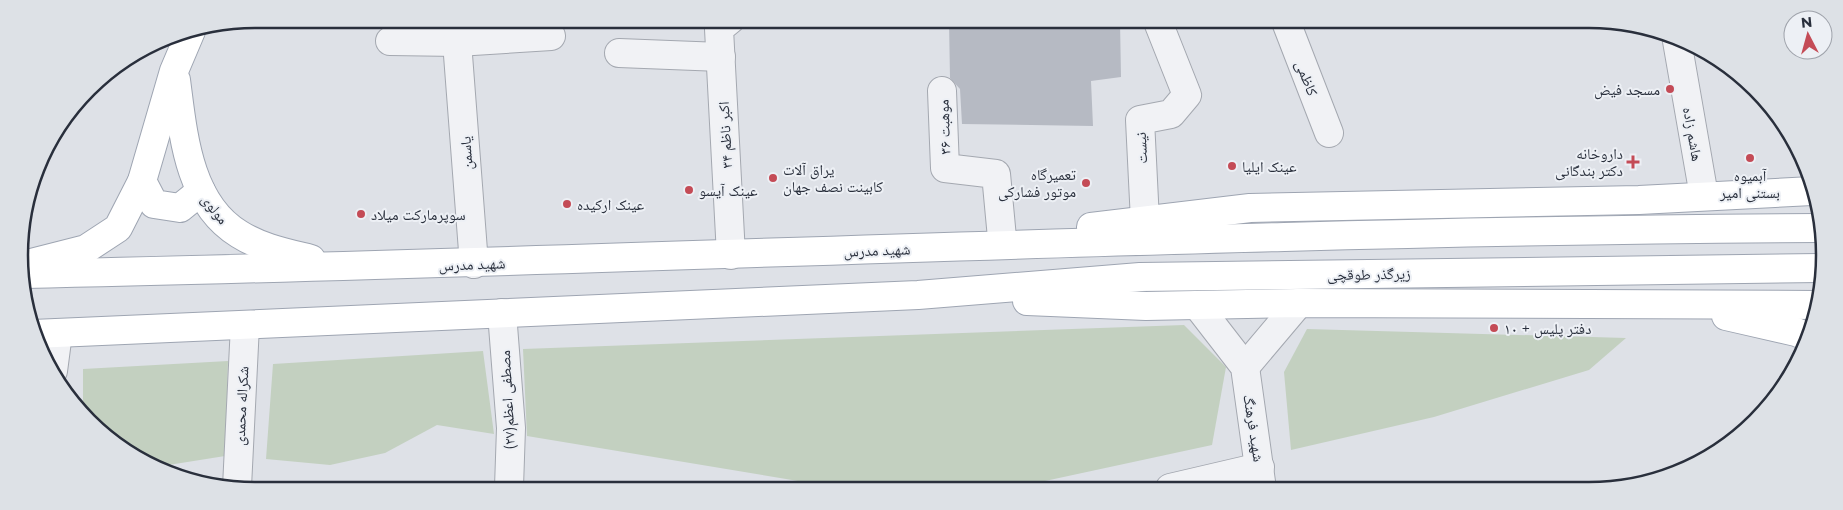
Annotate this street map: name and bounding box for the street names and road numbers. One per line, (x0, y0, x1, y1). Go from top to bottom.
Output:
street label: کاظمی (1291, 58, 1322, 99)
street label: ۳۶ موهبت (934, 99, 954, 155)
street label: ۳۴ اکبر ناظم (714, 101, 737, 169)
street label: هاشم زاده (1678, 105, 1707, 163)
street label: نیست (1131, 132, 1151, 164)
street label: یاسمن (455, 135, 478, 171)
street label: مولوی (196, 190, 233, 229)
street label: شهید مدرس (843, 239, 911, 262)
street label: شهید مدرس (438, 253, 506, 276)
street label: زیرگذر طوقچی (1327, 264, 1411, 285)
street label: مصطفی اعظم(۲۷) (495, 349, 520, 450)
street label: شکراله محمدی (229, 366, 254, 446)
street label: شهید فرهنگ (1239, 393, 1269, 463)

